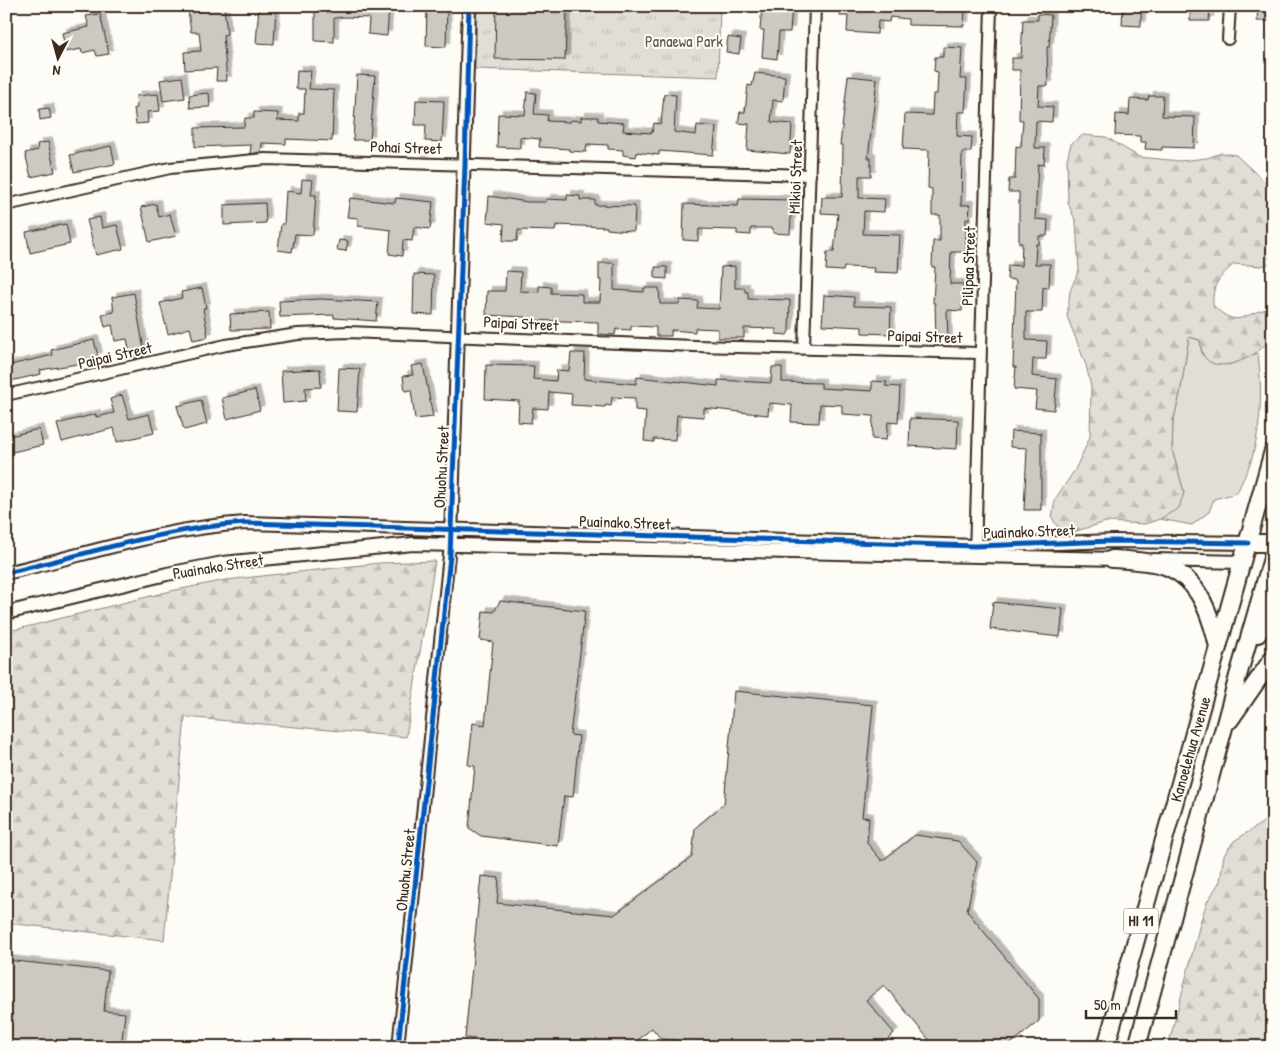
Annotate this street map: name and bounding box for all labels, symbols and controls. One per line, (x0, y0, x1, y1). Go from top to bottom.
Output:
park label: Panaewa Park (645, 30, 723, 52)
north arrow (32, 32, 82, 82)
text: N (51, 62, 61, 81)
street label: Pohai Street (370, 135, 443, 159)
street label: Mikioi Street (783, 139, 807, 215)
street label: Pilipaa Street (956, 225, 980, 306)
street label: Paipai Street (483, 310, 560, 336)
street label: Paipai Street (887, 324, 963, 348)
street label: Paipai Street (76, 336, 155, 374)
street label: Ohuohu Street (428, 425, 454, 509)
street label: Puainako Street (579, 509, 672, 535)
street label: Puainako Street (983, 518, 1076, 544)
street label: Puainako Street (171, 548, 265, 584)
street label: Kanoelehua Avenue (1164, 693, 1216, 804)
street label: Ohuohu Street (390, 827, 420, 912)
road number: HI 11 (1124, 908, 1158, 934)
scale bar (1086, 988, 1176, 1020)
text: 50 m (1094, 994, 1121, 1015)

